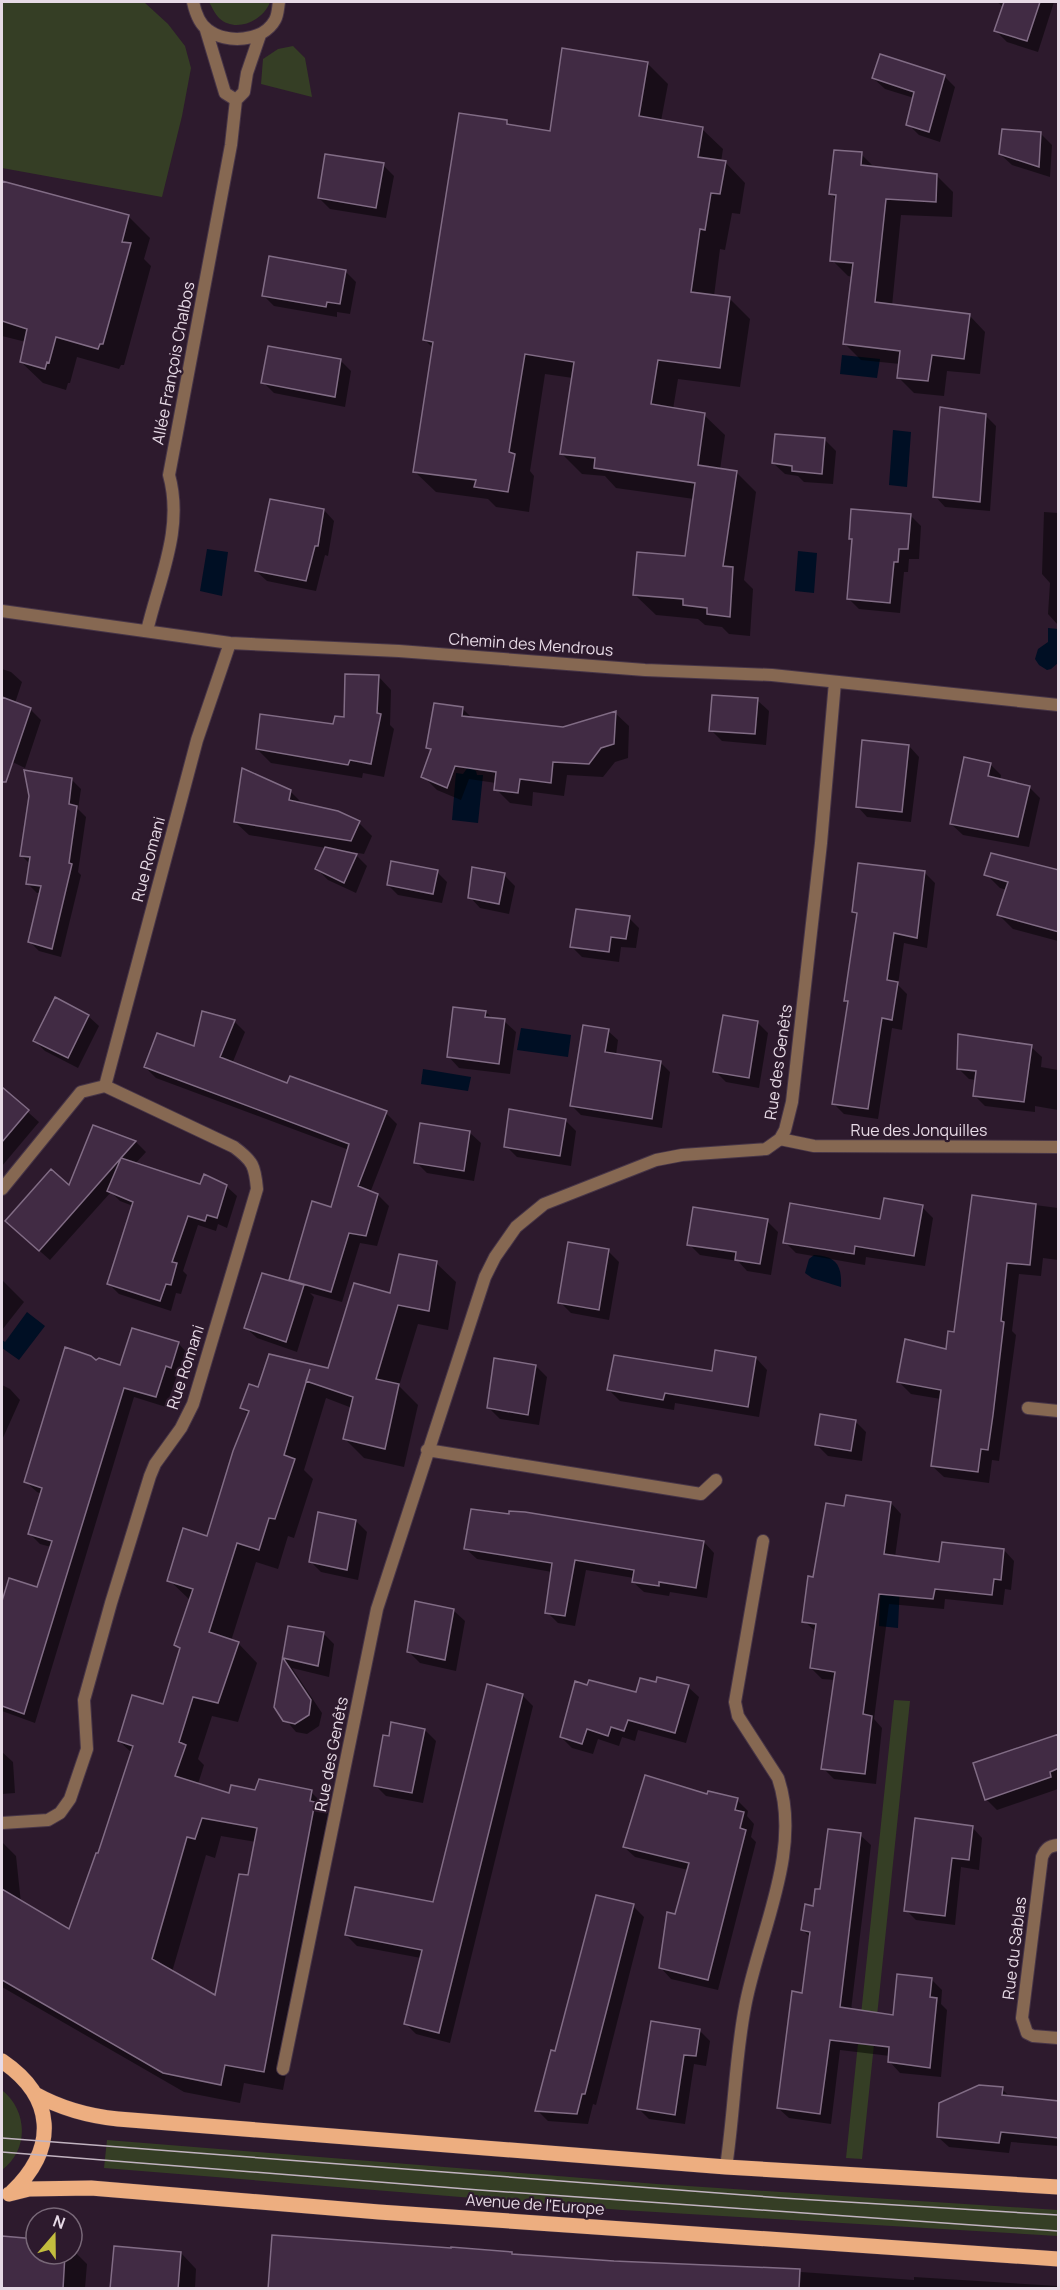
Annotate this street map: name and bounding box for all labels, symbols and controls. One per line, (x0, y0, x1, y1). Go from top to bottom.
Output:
street label: Allée François Chalbos (146, 280, 200, 446)
street label: Chemin des Mendrous (448, 627, 614, 661)
street label: Rue Romani (126, 814, 170, 904)
street label: Rue des Genêts (759, 1003, 797, 1121)
street label: Rue des Jonquilles (851, 1119, 987, 1141)
street label: Rue Romani (161, 1322, 209, 1412)
street label: Rue des Genêts (309, 1695, 353, 1813)
street label: Rue du Sablas (997, 1895, 1031, 2001)
street label: Avenue de l'Europe (465, 2188, 605, 2220)
north arrow (24, 2206, 84, 2266)
text: N (50, 2210, 68, 2234)

